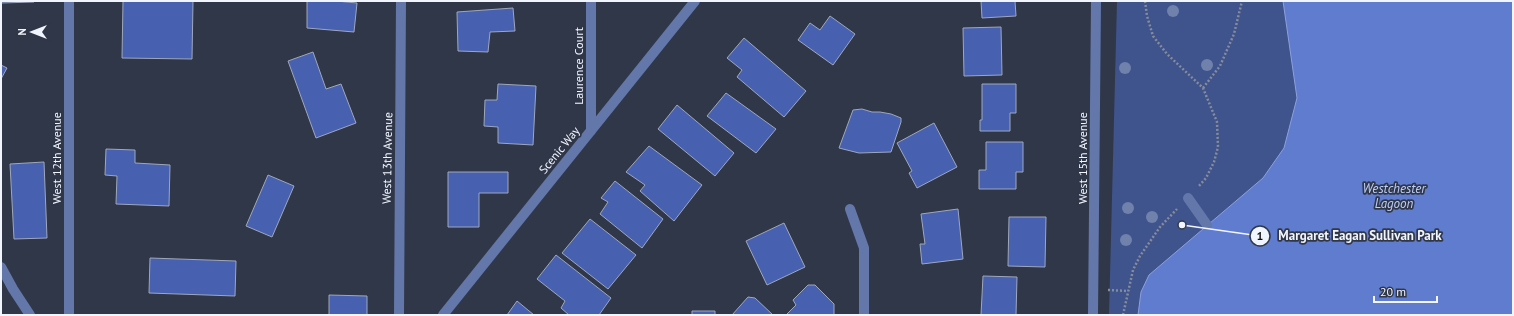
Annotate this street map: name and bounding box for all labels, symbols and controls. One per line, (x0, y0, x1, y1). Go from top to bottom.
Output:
north arrow (12, 12, 52, 52)
street label: Laurence Court (571, 27, 586, 105)
text: N (15, 28, 29, 36)
street label: West 12th Avenue (49, 112, 64, 204)
street label: West 13th Avenue (379, 112, 395, 204)
street label: West 15th Avenue (1075, 112, 1090, 204)
street label: Scenic Way (535, 123, 583, 177)
water label: Westchester Lagoon (1362, 180, 1426, 212)
callout: Margaret Eagan Sullivan Park (1250, 223, 1450, 248)
text: Margaret Eagan Sullivan Park (1278, 227, 1442, 244)
text: 1 (1257, 228, 1263, 243)
scale bar (1374, 278, 1437, 304)
text: 20 m (1380, 284, 1406, 299)

